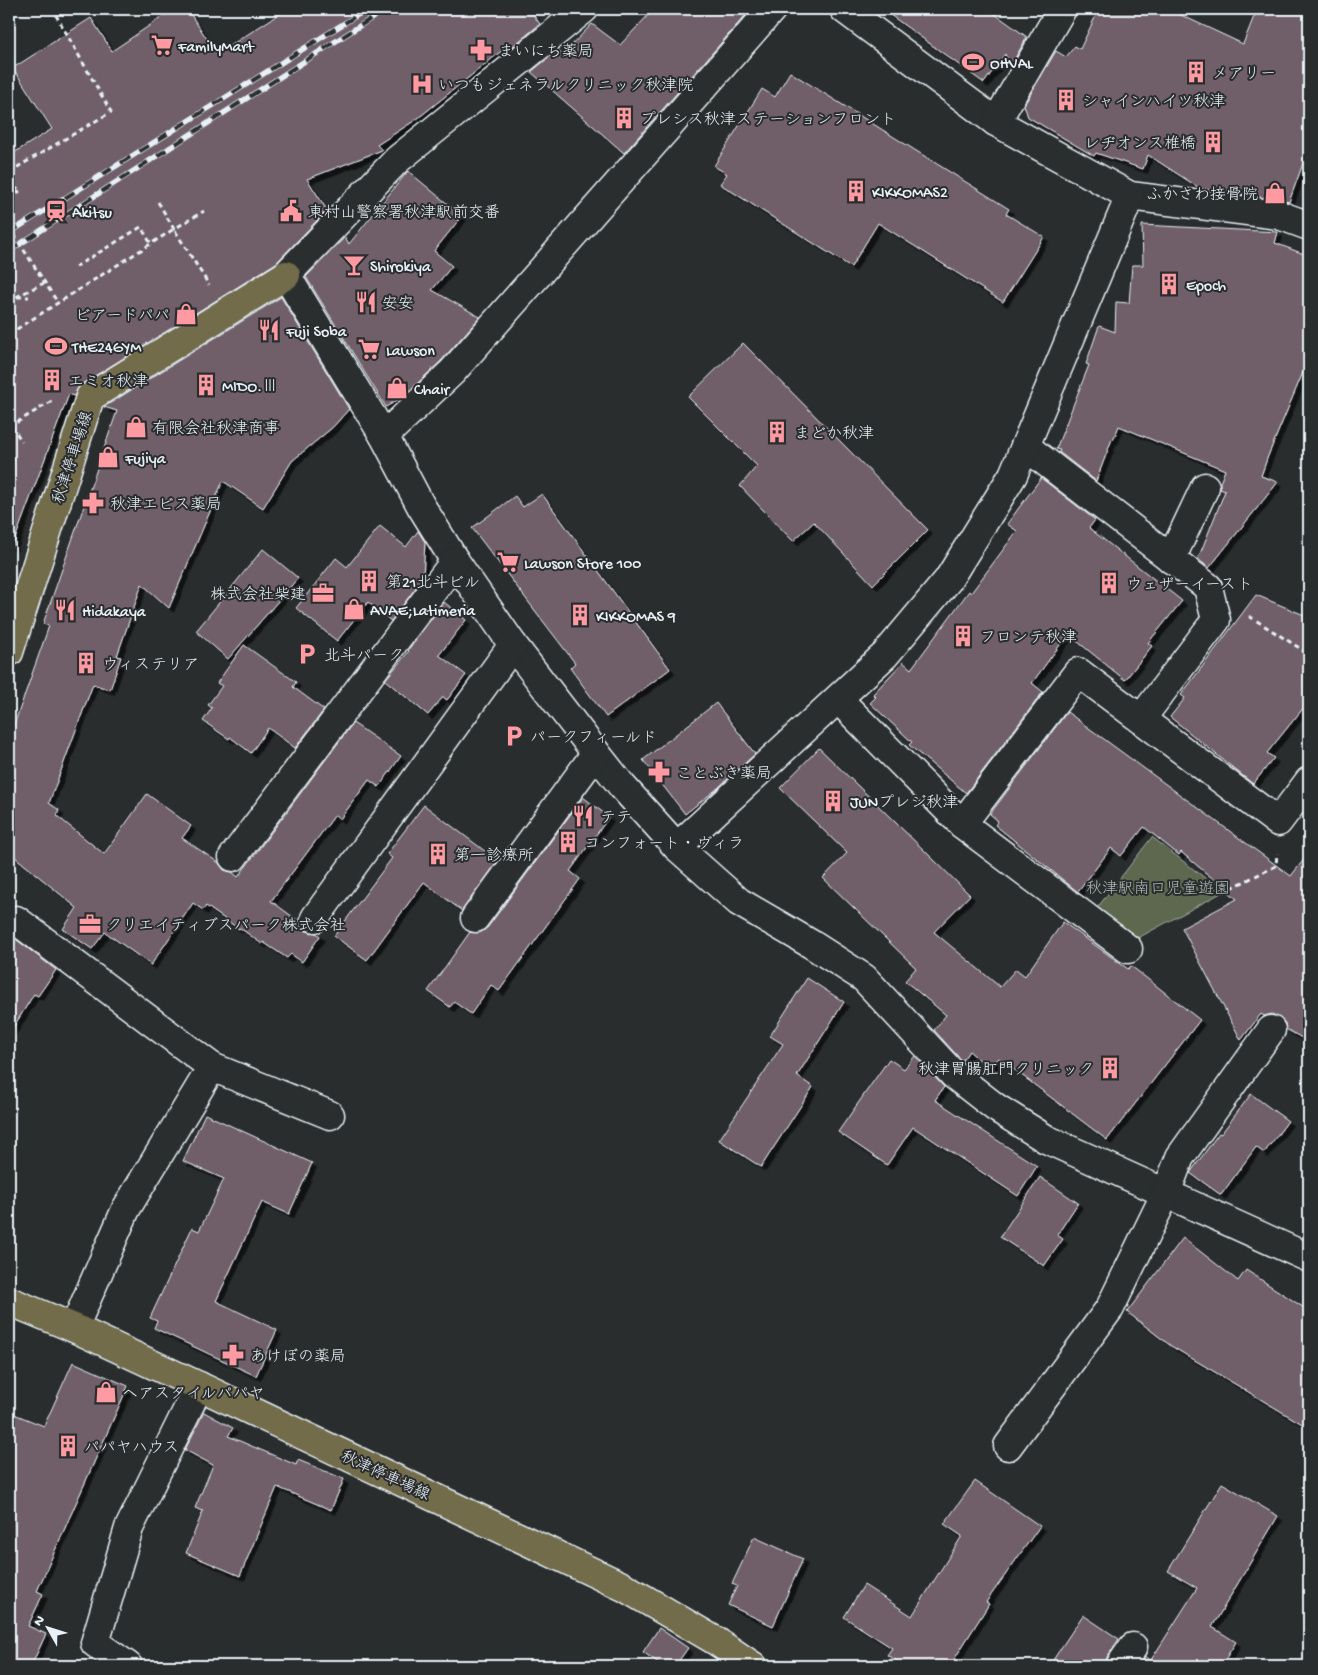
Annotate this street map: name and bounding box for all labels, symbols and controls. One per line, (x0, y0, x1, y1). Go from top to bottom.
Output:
supermarket icon: FamilyMart (149, 32, 175, 58)
pharmacy icon: まいにち薬局 (468, 37, 494, 63)
place label: FamilyMart (177, 39, 255, 58)
place label: まいにち薬局 (498, 43, 594, 63)
sports icon: OHVAL (960, 49, 986, 75)
place label: OHVAL (990, 56, 1034, 75)
building icon: メアリー (1183, 59, 1209, 85)
place label: メアリー (1212, 66, 1276, 85)
hospital icon: いつもジェネラルクリニック秋津院 (409, 71, 435, 97)
place label: いつもジェネラルクリニック秋津院 (438, 76, 693, 97)
building icon: シャインハイツ秋津 (1053, 87, 1079, 113)
place label: シャインハイツ秋津 (1082, 92, 1225, 113)
building icon: プレシス秋津ステーションフロント (611, 105, 637, 131)
place label: プレシス秋津ステーションフロント (640, 110, 896, 131)
building icon: レヂオンス椎橋 (1200, 129, 1226, 155)
place label: レヂオンス椎橋 (1084, 135, 1196, 155)
building icon: KIKKOMAS2 (843, 178, 869, 204)
shop icon: ふかさわ接骨院 (1262, 180, 1288, 206)
place label: KIKKOMAS2 (872, 185, 948, 204)
place label: ふかさわ接骨院 (1146, 186, 1258, 206)
station icon: Akitsu (43, 198, 69, 224)
public building icon: 東村山警察署秋津駅前交番 (278, 198, 304, 224)
place label: 東村山警察署秋津駅前交番 (308, 203, 500, 224)
place label: Akitsu (72, 205, 112, 224)
bar icon: Shirokiya (341, 252, 367, 278)
place label: Shirokiya (370, 259, 432, 278)
building icon: Epoch (1156, 271, 1182, 297)
place label: Epoch (1186, 278, 1227, 297)
restaurant icon: 安安 (353, 289, 379, 315)
place label: 安安 (382, 295, 414, 315)
shop icon: ビアードパパ (173, 301, 199, 327)
place label: ビアードパパ (75, 308, 170, 327)
restaurant icon: Fuji Soba (256, 317, 282, 343)
place label: Fuji Soba (285, 324, 348, 343)
sports icon: THE24GYM (43, 333, 69, 359)
supermarket icon: Lawson (356, 336, 382, 362)
place label: THE24GYM (71, 340, 142, 359)
place label: Lawson (386, 343, 435, 362)
building icon: エミオ秋津 (39, 367, 65, 393)
place label: エミオ秋津 (68, 372, 148, 393)
building icon: MIDO.Ⅲ (193, 372, 219, 398)
shop icon: Chair (384, 375, 410, 401)
place label: MIDO.Ⅲ (222, 379, 278, 398)
place label: Chair (414, 382, 451, 401)
street label: 秋津停車場線 (49, 409, 98, 507)
shop icon: 有限会社秋津商事 (123, 414, 149, 440)
place label: 有限会社秋津商事 (152, 419, 280, 440)
building icon: まどか秋津 (764, 419, 790, 445)
place label: まどか秋津 (794, 424, 874, 445)
shop icon: Fujiya (95, 444, 121, 470)
place label: Fujiya (124, 451, 167, 470)
pharmacy icon: 秋津エビス薬局 (80, 490, 106, 516)
place label: 秋津エビス薬局 (110, 495, 222, 516)
supermarket icon: Lawson Store 100 (495, 549, 521, 575)
place label: Lawson Store 100 (524, 556, 641, 575)
building icon: 第21北斗ビル (356, 568, 382, 594)
building icon: ウェザーイースト (1096, 570, 1122, 596)
place label: 第21北斗ビル (386, 573, 480, 594)
place label: ウェザーイースト (1126, 577, 1253, 596)
office icon: 株式会社柴建 (310, 580, 336, 606)
place label: 株式会社柴建 (210, 585, 306, 606)
shop icon: AVAE;Latimeria (341, 596, 367, 622)
restaurant icon: Hidakaya (52, 597, 78, 623)
building icon: KIKKOMAS 9 (567, 602, 593, 628)
place label: AVAE;Latimeria (370, 603, 476, 622)
place label: Hidakaya (82, 604, 147, 623)
place label: KIKKOMAS 9 (596, 609, 676, 628)
building icon: フロンテ秋津 (950, 623, 976, 649)
place label: フロンテ秋津 (980, 628, 1077, 649)
parking icon: 北斗パーク (294, 641, 320, 667)
place label: 北斗パーク (324, 646, 404, 667)
building icon: ウィステリア (73, 650, 99, 676)
place label: ウィステリア (102, 657, 199, 676)
parking icon: パークフィールド (501, 723, 527, 749)
place label: パークフィールド (530, 730, 657, 749)
pharmacy icon: ことぶき薬局 (646, 759, 672, 785)
place label: ことぶき薬局 (676, 765, 772, 785)
building icon: JUNプレジ秋津 (820, 788, 846, 814)
place label: JUNプレジ秋津 (850, 793, 958, 814)
restaurant icon: テテ (570, 803, 596, 829)
place label: テテ (600, 810, 632, 829)
building icon: コンフォート・ヴィラ (555, 829, 581, 855)
place label: コンフォート・ヴィラ (584, 836, 744, 855)
building icon: 第一診療所 (425, 841, 451, 867)
place label: 第一診療所 (454, 846, 534, 867)
park label: 秋津駅南口児童遊園 (1086, 879, 1230, 900)
office icon: クリエイティブスパーク株式会社 (77, 911, 103, 937)
place label: クリエイティブスパーク株式会社 (106, 916, 346, 937)
building icon: 秋津胃腸肛門クリニック (1097, 1055, 1123, 1081)
place label: 秋津胃腸肛門クリニック (918, 1060, 1094, 1081)
pharmacy icon: あけぼの薬局 (220, 1342, 246, 1368)
place label: あけぼの薬局 (250, 1348, 346, 1368)
shop icon: ヘアスタイルパパヤ (93, 1379, 119, 1405)
place label: ヘアスタイルパパヤ (122, 1386, 265, 1405)
building icon: パパヤハウス (55, 1433, 81, 1459)
place label: パパヤハウス (84, 1440, 179, 1459)
street label: 秋津停車場線 (337, 1446, 433, 1506)
north arrow (22, 1602, 72, 1652)
text: N (30, 1612, 49, 1630)

